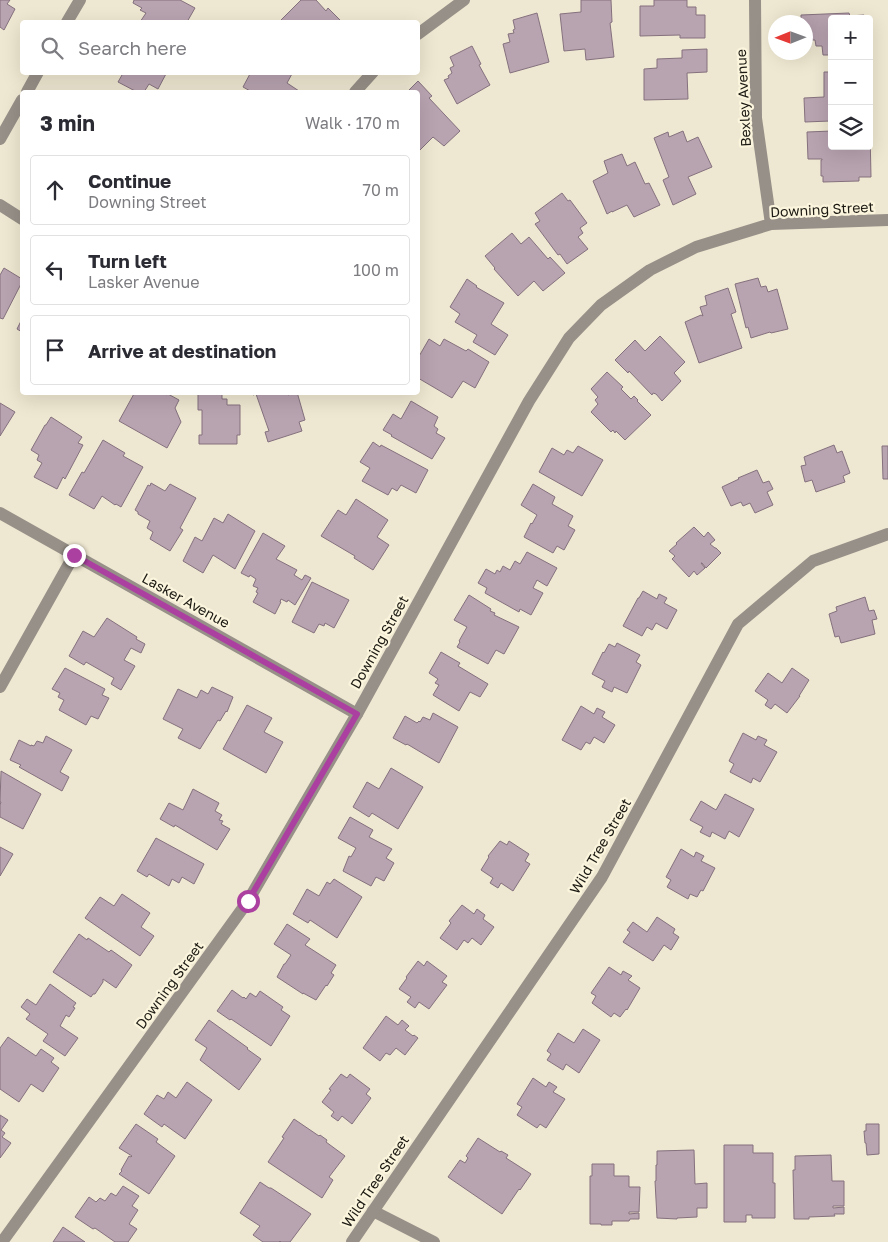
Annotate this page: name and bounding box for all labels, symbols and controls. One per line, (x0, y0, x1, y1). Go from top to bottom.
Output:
north arrow (768, 15, 813, 60)
map controls (828, 15, 873, 150)
button: + (828, 15, 873, 60)
search box (20, 20, 420, 75)
icon: search (38, 34, 66, 62)
text: Search here (78, 36, 187, 59)
street label: Bexley Avenue (732, 49, 754, 147)
button: − (828, 60, 873, 105)
button: layers (828, 105, 873, 150)
text: 3 min (40, 110, 95, 136)
text: Walk · 170 m (305, 113, 400, 133)
text: Continue (88, 169, 171, 192)
icon: ahead (41, 176, 69, 204)
text: 70 m (362, 180, 399, 200)
text: Downing Street (88, 192, 207, 212)
street label: Downing Street (770, 198, 874, 220)
text: Turn left (88, 249, 167, 272)
icon: left (41, 256, 69, 284)
text: 100 m (353, 260, 399, 280)
text: Lasker Avenue (88, 272, 200, 292)
icon: arrive (41, 336, 69, 364)
text: Arrive at destination (88, 339, 276, 362)
route end (63, 544, 86, 567)
street label: Lasker Avenue (139, 569, 233, 631)
street label: Downing Street (346, 592, 412, 692)
street label: Wild Tree Street (566, 795, 634, 897)
route start (237, 890, 260, 913)
street label: Downing Street (132, 938, 206, 1032)
street label: Wild Tree Street (338, 1132, 412, 1230)

